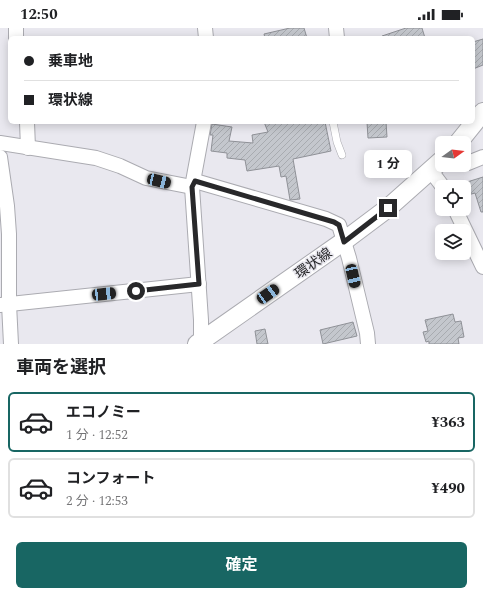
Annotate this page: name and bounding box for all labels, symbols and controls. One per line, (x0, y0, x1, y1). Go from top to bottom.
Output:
text: 12:50 (20, 3, 58, 26)
text: 乗車地 (48, 50, 93, 73)
text: 環状線 (48, 89, 93, 112)
north arrow (435, 136, 471, 172)
map controls (435, 136, 471, 260)
callout: 1 分 (364, 150, 412, 178)
text: 1 分 (376, 154, 400, 174)
car (146, 172, 172, 190)
button: locate (435, 180, 471, 216)
route end (379, 199, 397, 217)
button: layers (435, 224, 471, 260)
street label: 環状線 (290, 243, 337, 284)
car (344, 263, 362, 289)
route start (127, 282, 145, 300)
car (255, 282, 281, 306)
car (91, 287, 117, 301)
text: 車両を選択 (16, 354, 106, 381)
text: エコノミー (66, 401, 141, 424)
icon: car (18, 404, 54, 440)
text: ¥363 (431, 411, 465, 434)
text: 1 分 · 12:52 (66, 425, 128, 445)
text: コンフォート (66, 467, 156, 490)
icon: car (18, 470, 54, 506)
text: ¥490 (431, 477, 465, 500)
text: 2 分 · 12:53 (66, 491, 128, 511)
button: 確定 (16, 542, 467, 588)

